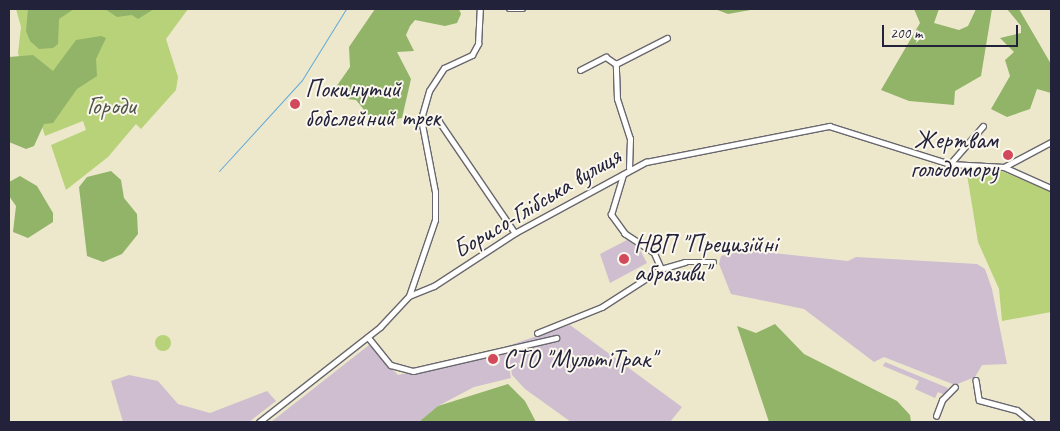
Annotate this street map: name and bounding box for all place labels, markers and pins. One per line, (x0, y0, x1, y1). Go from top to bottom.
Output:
place label: Покинутий бобслейний трек (305, 75, 440, 134)
marker: Покинутий бобслейний трек (289, 98, 301, 110)
place label: Жертвам голодомору (910, 126, 998, 185)
marker: Жертвам голодомору (1002, 149, 1014, 161)
place label: НВП "Прецизійні абразиви" (634, 230, 777, 289)
marker: НВП "Прецизійні абразиви" (618, 253, 630, 265)
place label: СТО "МультіТрак" (503, 344, 656, 374)
marker: СТО "МультіТрак" (487, 353, 499, 365)

